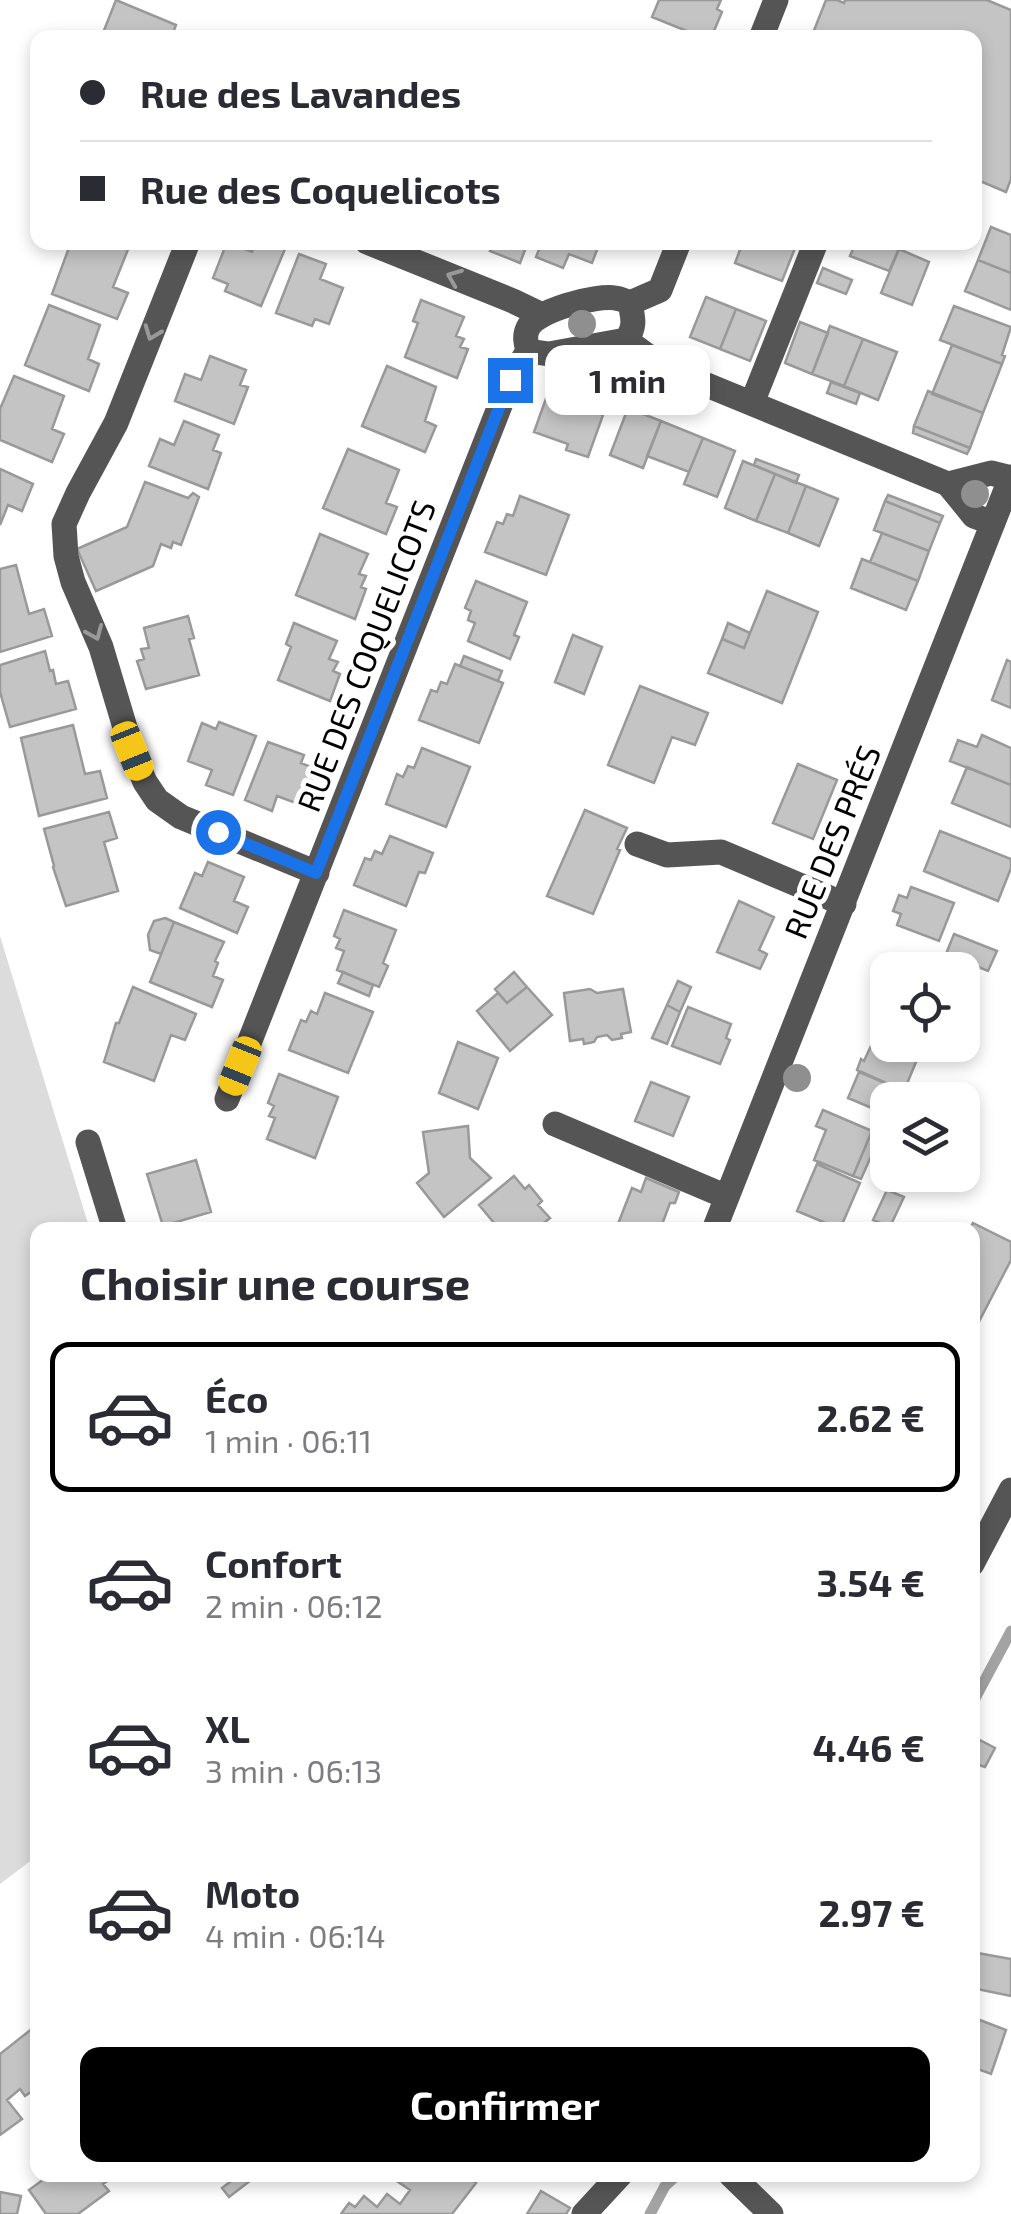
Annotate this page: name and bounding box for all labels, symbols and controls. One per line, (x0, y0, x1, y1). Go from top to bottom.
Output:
text: Rue des Lavandes (140, 70, 461, 116)
text: Rue des Coquelicots (140, 166, 501, 212)
one-way arrow (446, 269, 464, 289)
one-way arrow (144, 324, 164, 341)
callout: 1 min (545, 345, 710, 415)
route end (488, 358, 533, 403)
text: 1 min (589, 361, 666, 399)
street label: RUE DES COQUELICOTS (288, 494, 443, 817)
one-way arrow (83, 623, 103, 641)
car (107, 718, 157, 784)
street label: RUE DES PRÉS (775, 739, 887, 943)
route start (196, 810, 241, 855)
map controls (870, 952, 980, 1192)
button: locate (870, 952, 980, 1062)
car (215, 1033, 265, 1099)
button: layers (870, 1082, 980, 1192)
text: Choisir une course (80, 1255, 470, 1309)
icon: car (85, 1372, 175, 1462)
text: Éco (205, 1375, 268, 1421)
text: 2.62 € (817, 1394, 925, 1440)
text: 1 min · 06:11 (205, 1421, 372, 1459)
icon: car (85, 1537, 175, 1627)
text: Confort (205, 1540, 342, 1586)
text: 3.54 € (816, 1559, 925, 1605)
text: 2 min · 06:12 (205, 1586, 382, 1624)
icon: car (85, 1702, 175, 1792)
text: XL (205, 1705, 250, 1751)
text: 4.46 € (812, 1724, 925, 1770)
text: 3 min · 06:13 (205, 1751, 382, 1789)
icon: car (85, 1867, 175, 1957)
text: Moto (205, 1870, 300, 1916)
text: 2.97 € (819, 1889, 925, 1935)
text: 4 min · 06:14 (205, 1916, 386, 1954)
button: Confirmer (80, 2047, 930, 2162)

